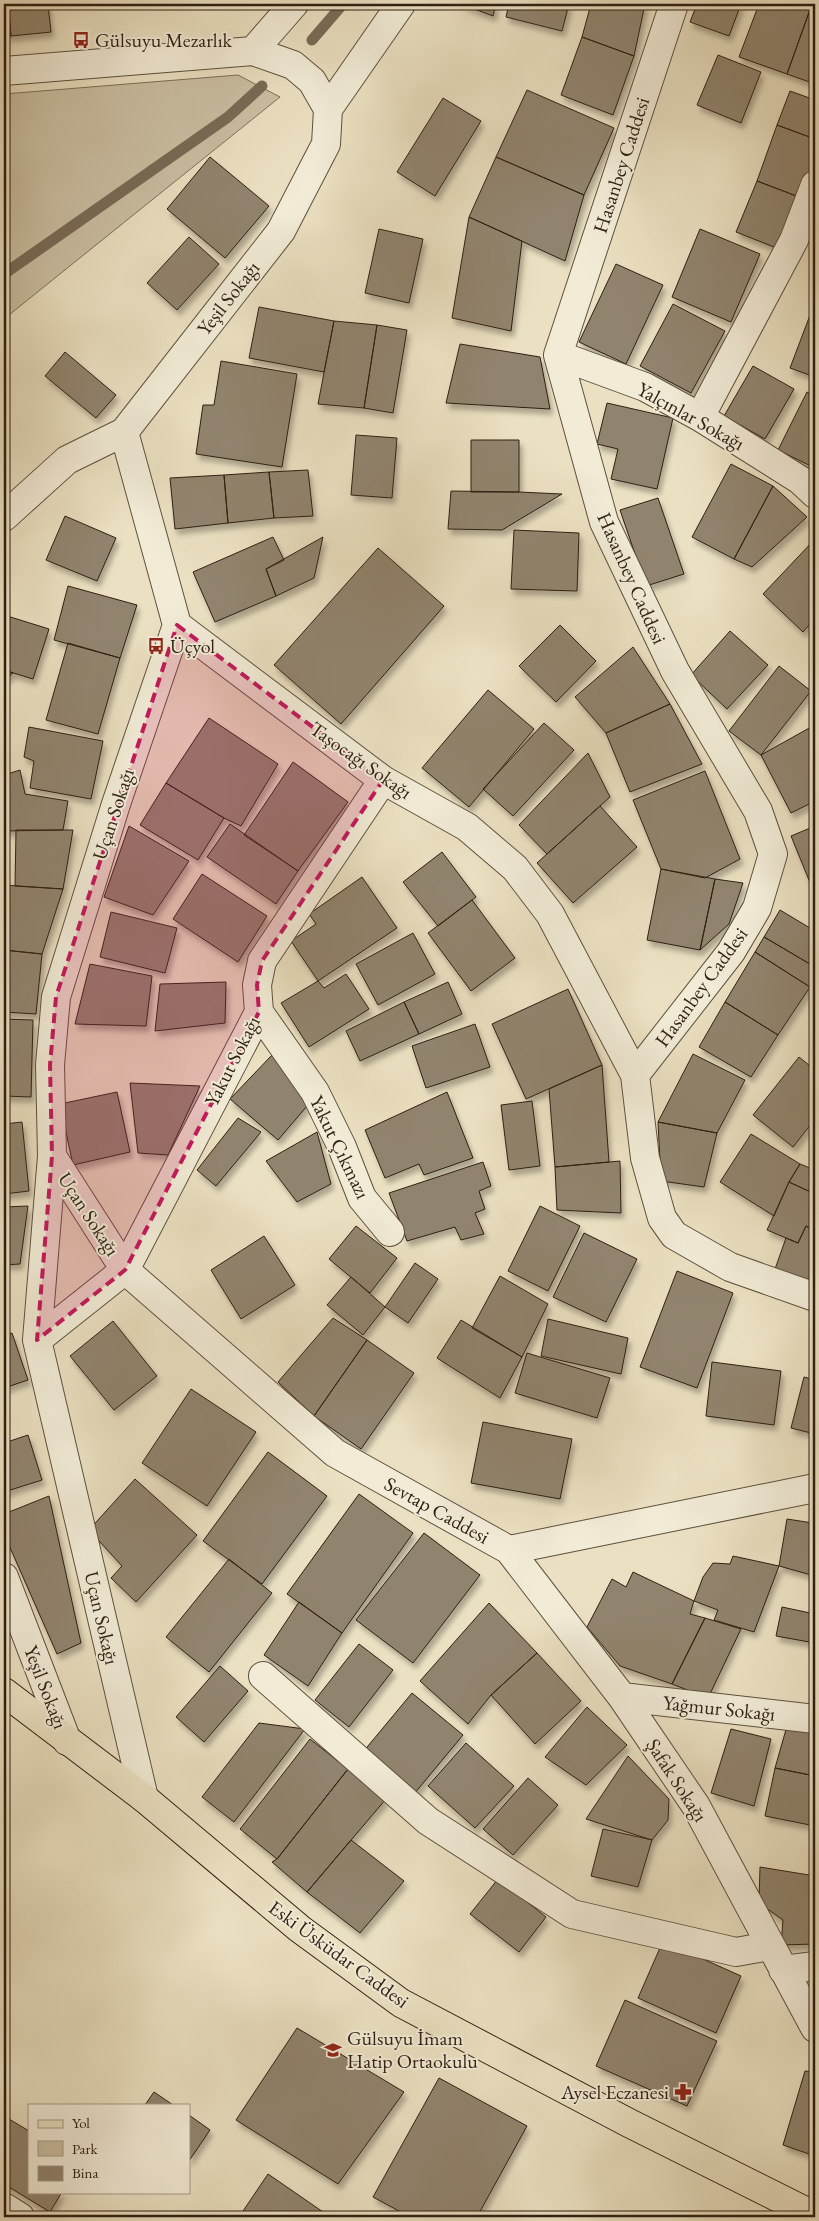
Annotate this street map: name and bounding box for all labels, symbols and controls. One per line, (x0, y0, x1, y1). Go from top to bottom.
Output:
place label: Gülsuyu Mezarlık (95, 27, 233, 53)
bus stop icon: Gülsuyu Mezarlık (71, 30, 91, 50)
street label: Hasanbey Caddesi (587, 94, 655, 236)
street label: Yeşil Sokağı (191, 255, 265, 340)
street label: Yalçınlar Sokağı (633, 376, 749, 456)
street label: Hasanbey Caddesi (591, 508, 673, 648)
place label: Üçyol (170, 633, 215, 659)
bus stop icon: Üçyol (146, 636, 166, 656)
street label: Taşocağı Sokağı (305, 715, 417, 805)
street label: Uçan Sokağı (86, 765, 140, 863)
street label: Hasanbey Caddesi (649, 922, 753, 1052)
street label: Yakut Sokağı (198, 1012, 266, 1110)
street label: Yakut Çıkmazı (304, 1091, 376, 1203)
street label: Uçan Sokağı (52, 1167, 126, 1261)
street label: Sevtap Caddesi (380, 1470, 494, 1550)
street label: Uçan Sokağı (79, 1569, 125, 1667)
street label: Yeşil Sokağı (18, 1642, 74, 1733)
street label: Yağmur Sokağı (662, 1689, 777, 1727)
street label: Şafak Sokağı (640, 1733, 714, 1827)
street label: Eski Üsküdar Caddesi (264, 1894, 414, 2014)
place label: Gülsuyu İmam Hatip Ortaokulu (347, 2025, 478, 2074)
school or university icon: Gülsuyu İmam Hatip Ortaokulu (323, 2040, 343, 2060)
place label: Aysel Eczanesi (560, 2079, 669, 2105)
pharmacy icon: Aysel Eczanesi (673, 2082, 693, 2102)
legend (28, 2104, 190, 2194)
text: Yol (72, 2113, 90, 2132)
text: Park (72, 2139, 99, 2158)
text: Bina (72, 2163, 98, 2182)

